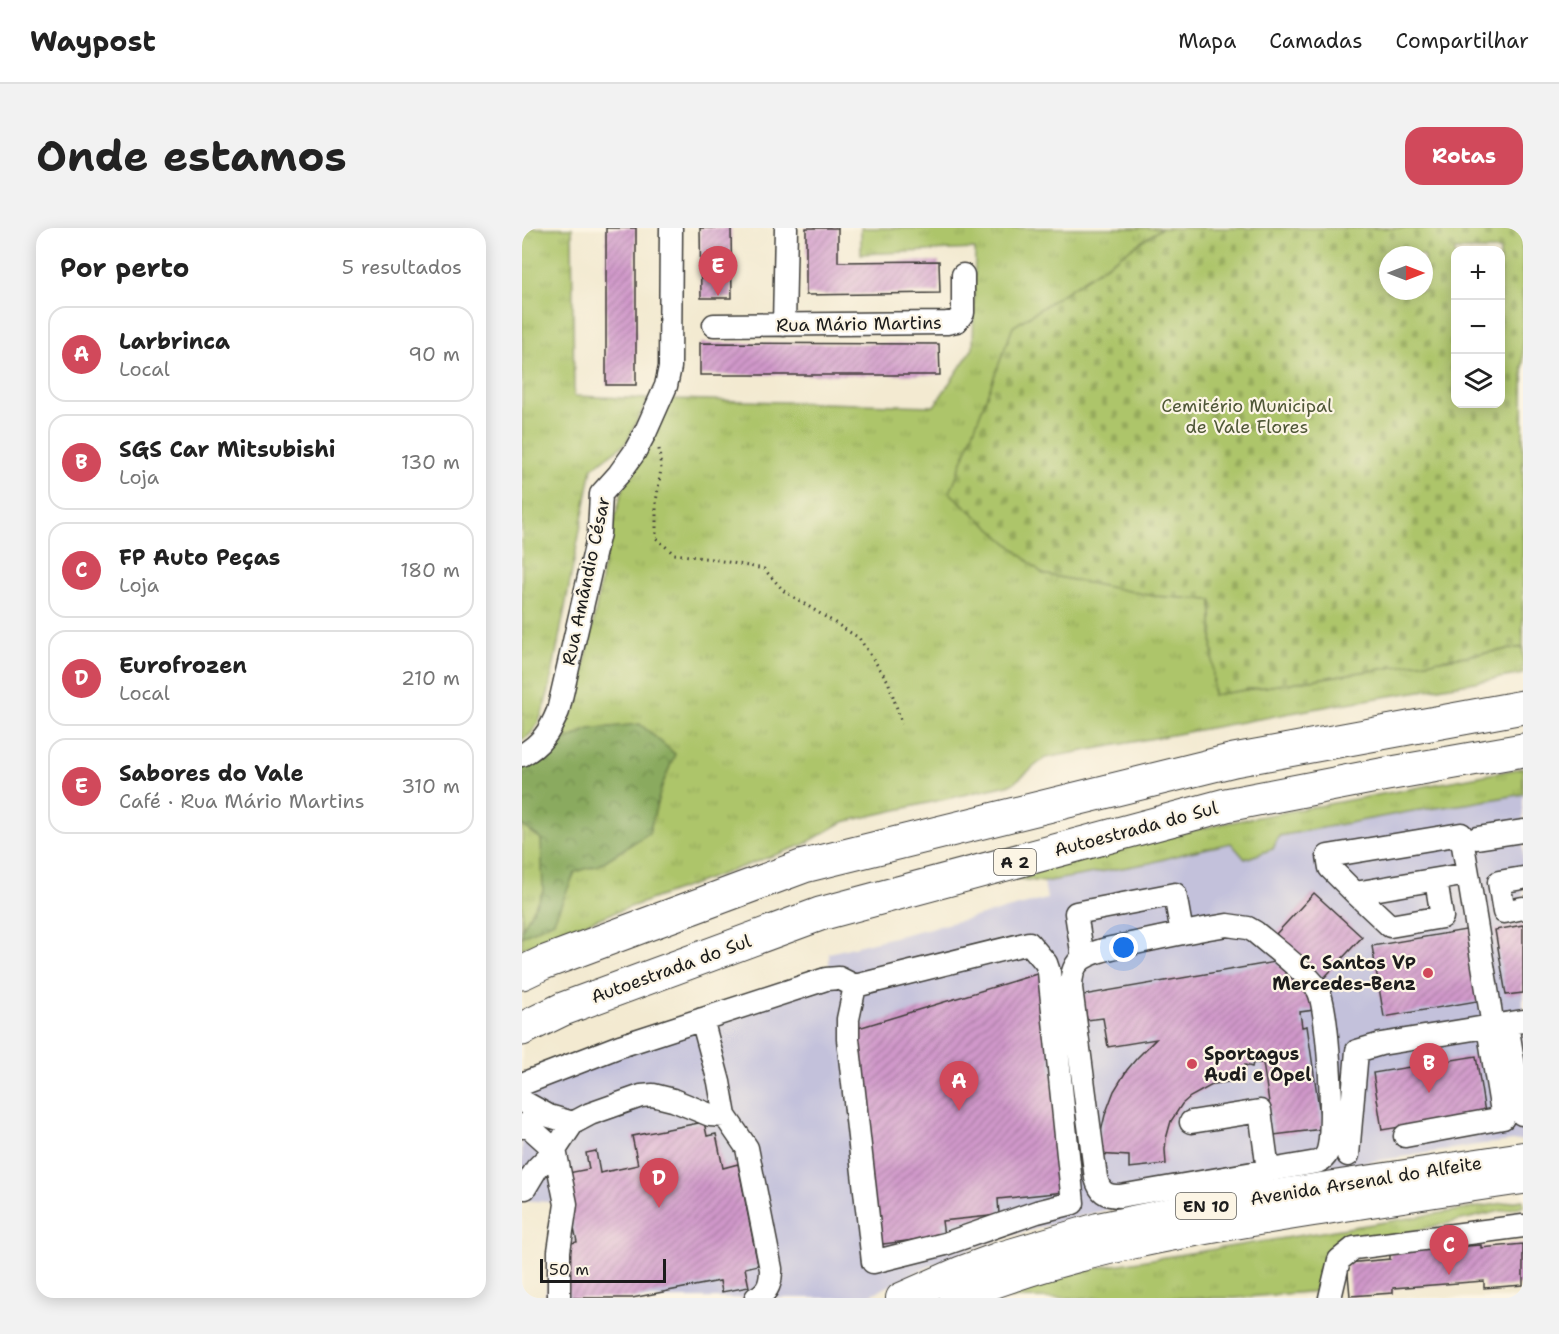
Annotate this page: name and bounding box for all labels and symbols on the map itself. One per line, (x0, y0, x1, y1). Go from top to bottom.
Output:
north arrow (1379, 246, 1433, 300)
pin: E (698, 247, 738, 296)
street label: Rua Mário Martins (776, 311, 942, 337)
park label: Cemitério Municipal de Vale Flores (1161, 394, 1333, 439)
street label: Rua Amândio César (556, 494, 616, 668)
street label: Autoestrada do Sul (1052, 795, 1221, 862)
road number: A 2 (994, 849, 1036, 875)
street label: Autoestrada do Sul (588, 929, 755, 1009)
your location (1109, 933, 1138, 962)
place label: C. Santos VP Mercedes-Benz (1272, 951, 1416, 996)
marker: C. Santos VP Mercedes-Benz (1421, 966, 1435, 980)
place label: Sportagus Audi e Opel (1204, 1042, 1311, 1087)
pin: B (1410, 1044, 1448, 1093)
marker: Sportagus Audi e Opel (1185, 1057, 1199, 1071)
pin: A (940, 1062, 978, 1111)
street label: Avenida Arsenal do Alfeite (1248, 1151, 1484, 1211)
pin: D (640, 1158, 678, 1208)
road number: EN 10 (1176, 1193, 1236, 1219)
pin: C (1430, 1226, 1468, 1275)
scale bar (540, 1256, 666, 1284)

